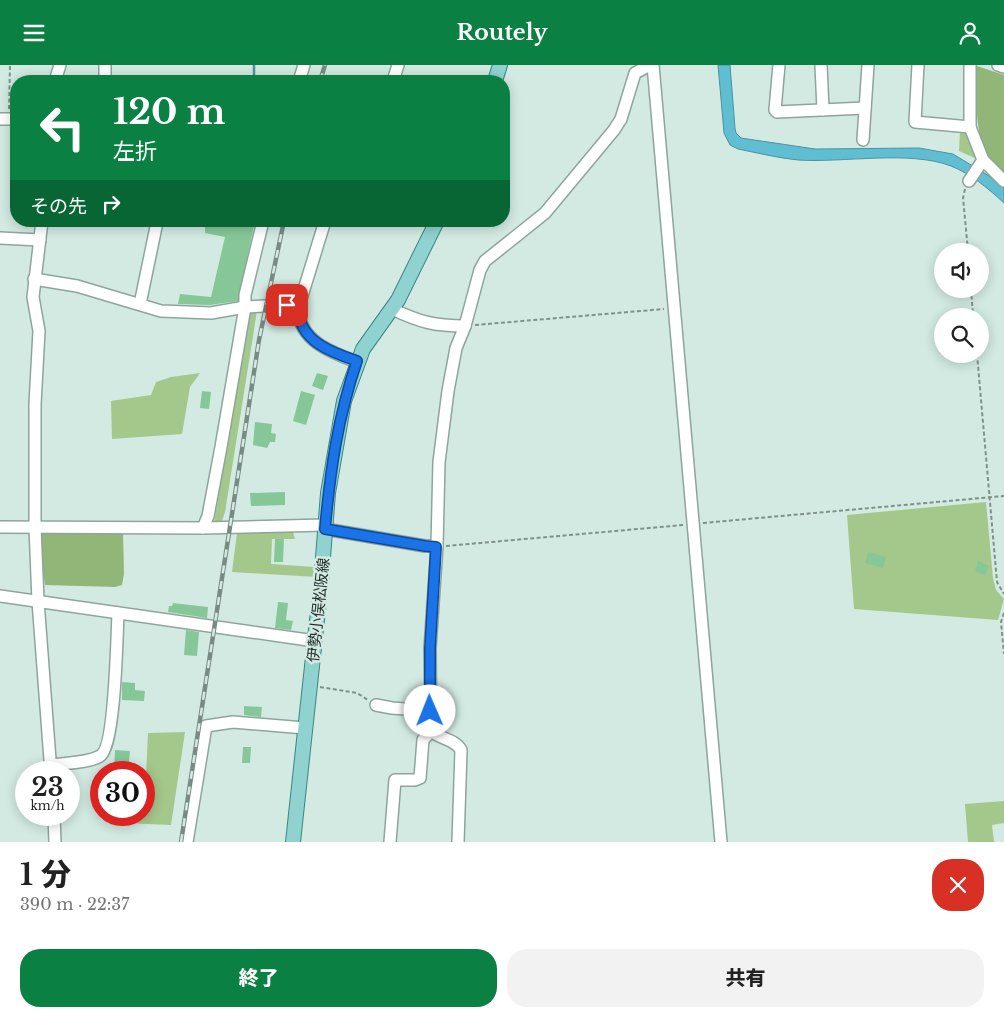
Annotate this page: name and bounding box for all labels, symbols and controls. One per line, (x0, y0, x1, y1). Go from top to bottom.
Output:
icon: menu (20, 19, 48, 47)
text: Routely (457, 19, 547, 46)
icon: person (956, 19, 984, 47)
text: 120 m (113, 90, 226, 133)
icon: left (30, 95, 95, 160)
text: 左折 (113, 138, 157, 165)
icon: right (97, 190, 125, 218)
text: その先 (30, 195, 87, 218)
map controls (934, 243, 989, 363)
button: sound (934, 243, 989, 298)
pin (266, 284, 308, 326)
icon: arrive (273, 291, 301, 319)
button: search (934, 308, 989, 363)
street label: 伊勢小俣松阪線 (303, 557, 333, 663)
position arrow (403, 684, 455, 736)
speed limit sign: 30 (90, 761, 155, 826)
text: 23 (31, 772, 64, 803)
text: km/h (30, 798, 65, 813)
text: 1 分 (20, 856, 71, 893)
button: close (932, 859, 984, 911)
text: 390 m · 22:37 (20, 894, 129, 914)
button: 終了 (20, 949, 497, 1007)
button: 共有 (507, 949, 984, 1007)

